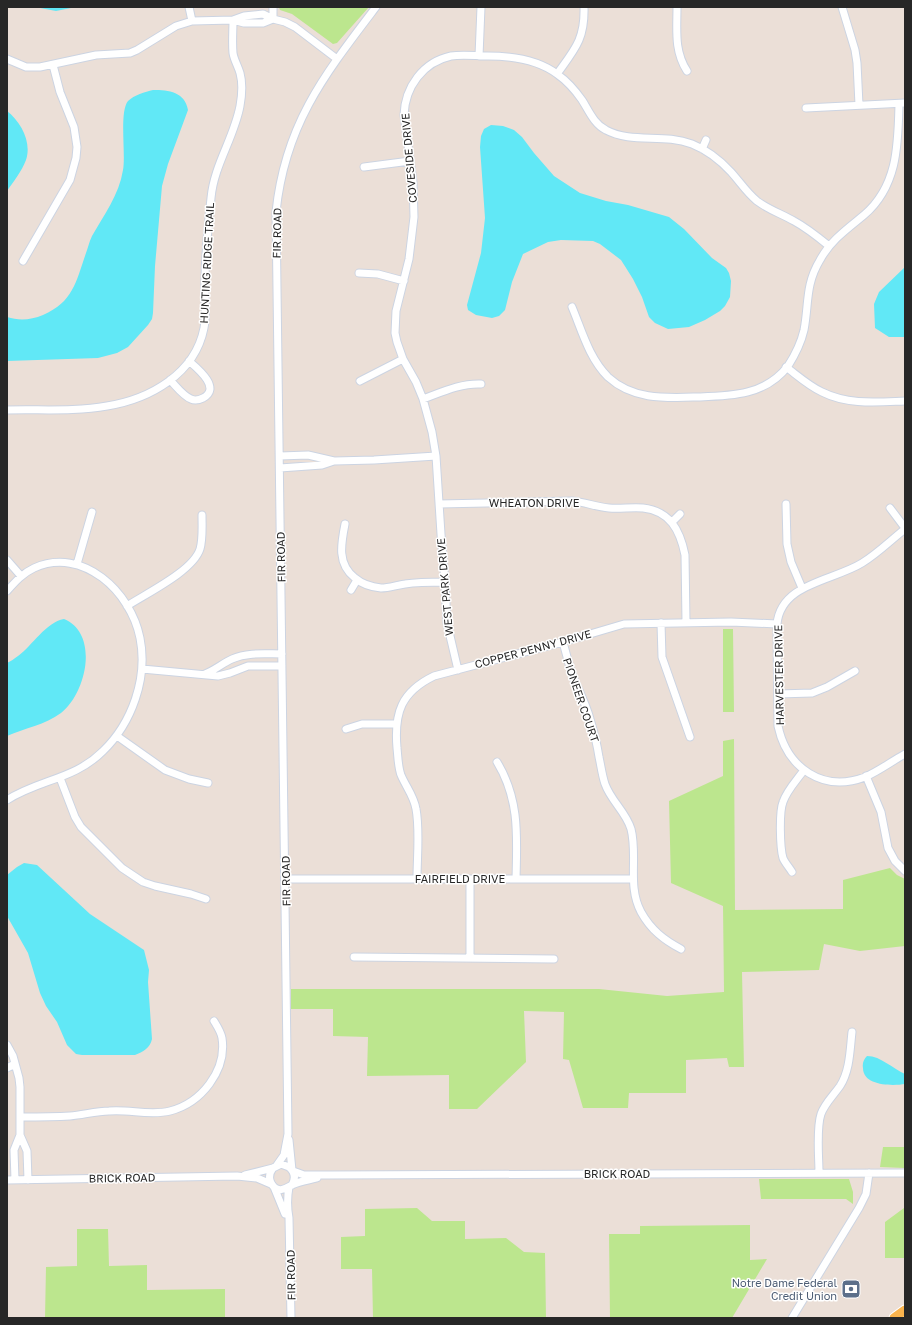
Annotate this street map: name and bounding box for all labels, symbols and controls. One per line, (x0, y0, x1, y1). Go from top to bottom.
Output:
street label: COVESIDE DRIVE (398, 112, 419, 203)
street label: HUNTING RIDGE TRAIL (197, 201, 216, 324)
street label: FIR ROAD (270, 207, 283, 258)
street label: WHEATON DRIVE (489, 496, 580, 509)
street label: FIR ROAD (274, 531, 287, 582)
street label: WEST PARK DRIVE (434, 537, 455, 636)
street label: HARVESTER DRIVE (771, 624, 786, 725)
street label: COPPER PENNY DRIVE (473, 627, 593, 670)
street label: PIONEER COURT (561, 656, 602, 744)
street label: FIR ROAD (279, 855, 292, 906)
street label: FAIRFIELD DRIVE (415, 872, 505, 885)
street label: BRICK ROAD (584, 1167, 651, 1180)
street label: BRICK ROAD (89, 1170, 156, 1185)
street label: FIR ROAD (284, 1249, 297, 1300)
place label: Notre Dame Federal Credit Union (732, 1276, 837, 1302)
bank icon: Notre Dame Federal Credit Union (840, 1278, 862, 1300)

